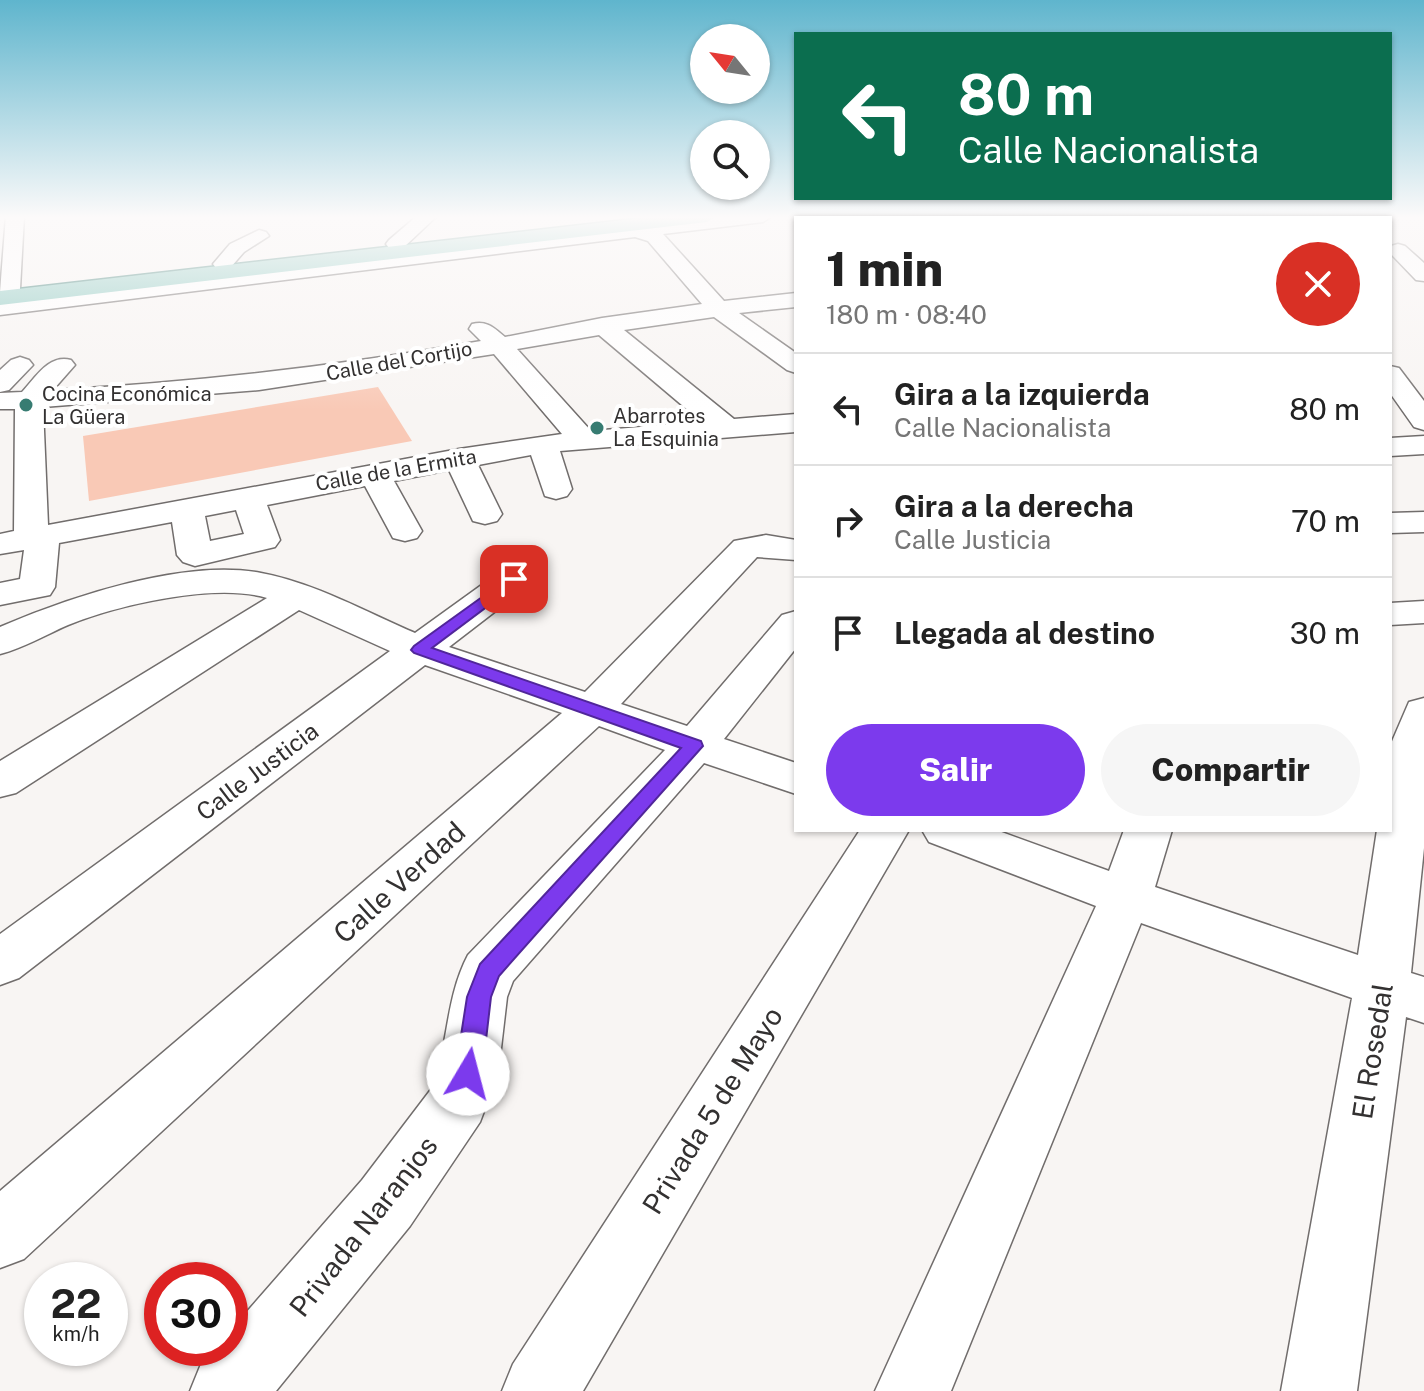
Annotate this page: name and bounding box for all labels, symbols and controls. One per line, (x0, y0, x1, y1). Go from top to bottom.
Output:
north arrow (690, 24, 770, 104)
map controls (690, 24, 770, 200)
text: 80 m (958, 62, 1094, 128)
icon: left (826, 64, 930, 168)
button: search (690, 120, 770, 200)
text: Calle Nacionalista (958, 129, 1259, 171)
text: 1 min (826, 240, 943, 297)
button: close (1276, 242, 1360, 326)
text: 180 m · 08:40 (826, 299, 987, 330)
street label: Calle del Cortijo (324, 336, 474, 386)
text: Gira a la izquierda (894, 376, 1150, 412)
place label: Cocina Económica La Güera (42, 382, 212, 429)
icon: left (826, 387, 870, 431)
text: 80 m (1289, 391, 1360, 427)
marker: Cocina Económica La Güera (17, 396, 35, 414)
place label: Abarrotes La Esquinia (613, 404, 719, 451)
text: Calle Nacionalista (894, 412, 1111, 443)
marker: Abarrotes La Esquinia (588, 419, 606, 437)
street label: Calle de la Ermita (314, 444, 478, 496)
text: Gira a la derecha (894, 488, 1134, 524)
icon: right (826, 499, 870, 543)
text: 70 m (1291, 503, 1360, 539)
text: Calle Justicia (894, 524, 1051, 555)
pin (480, 545, 548, 613)
icon: arrive (492, 557, 536, 601)
icon: arrive (826, 611, 870, 655)
text: Llegada al destino (894, 615, 1155, 651)
text: 30 m (1290, 615, 1360, 651)
street label: Calle Justicia (191, 716, 323, 826)
button: Salir (826, 724, 1085, 816)
button: Compartir (1101, 724, 1360, 816)
street label: Calle Verdad (327, 814, 471, 950)
street label: El Rosedal (1345, 981, 1399, 1121)
street label: Privada 5 de Mayo (635, 1000, 789, 1220)
position arrow (426, 1032, 510, 1116)
street label: Privada Naranjos (282, 1129, 444, 1323)
speed limit sign: 30 (144, 1262, 248, 1366)
text: 22 (51, 1280, 101, 1327)
text: km/h (52, 1322, 100, 1346)

